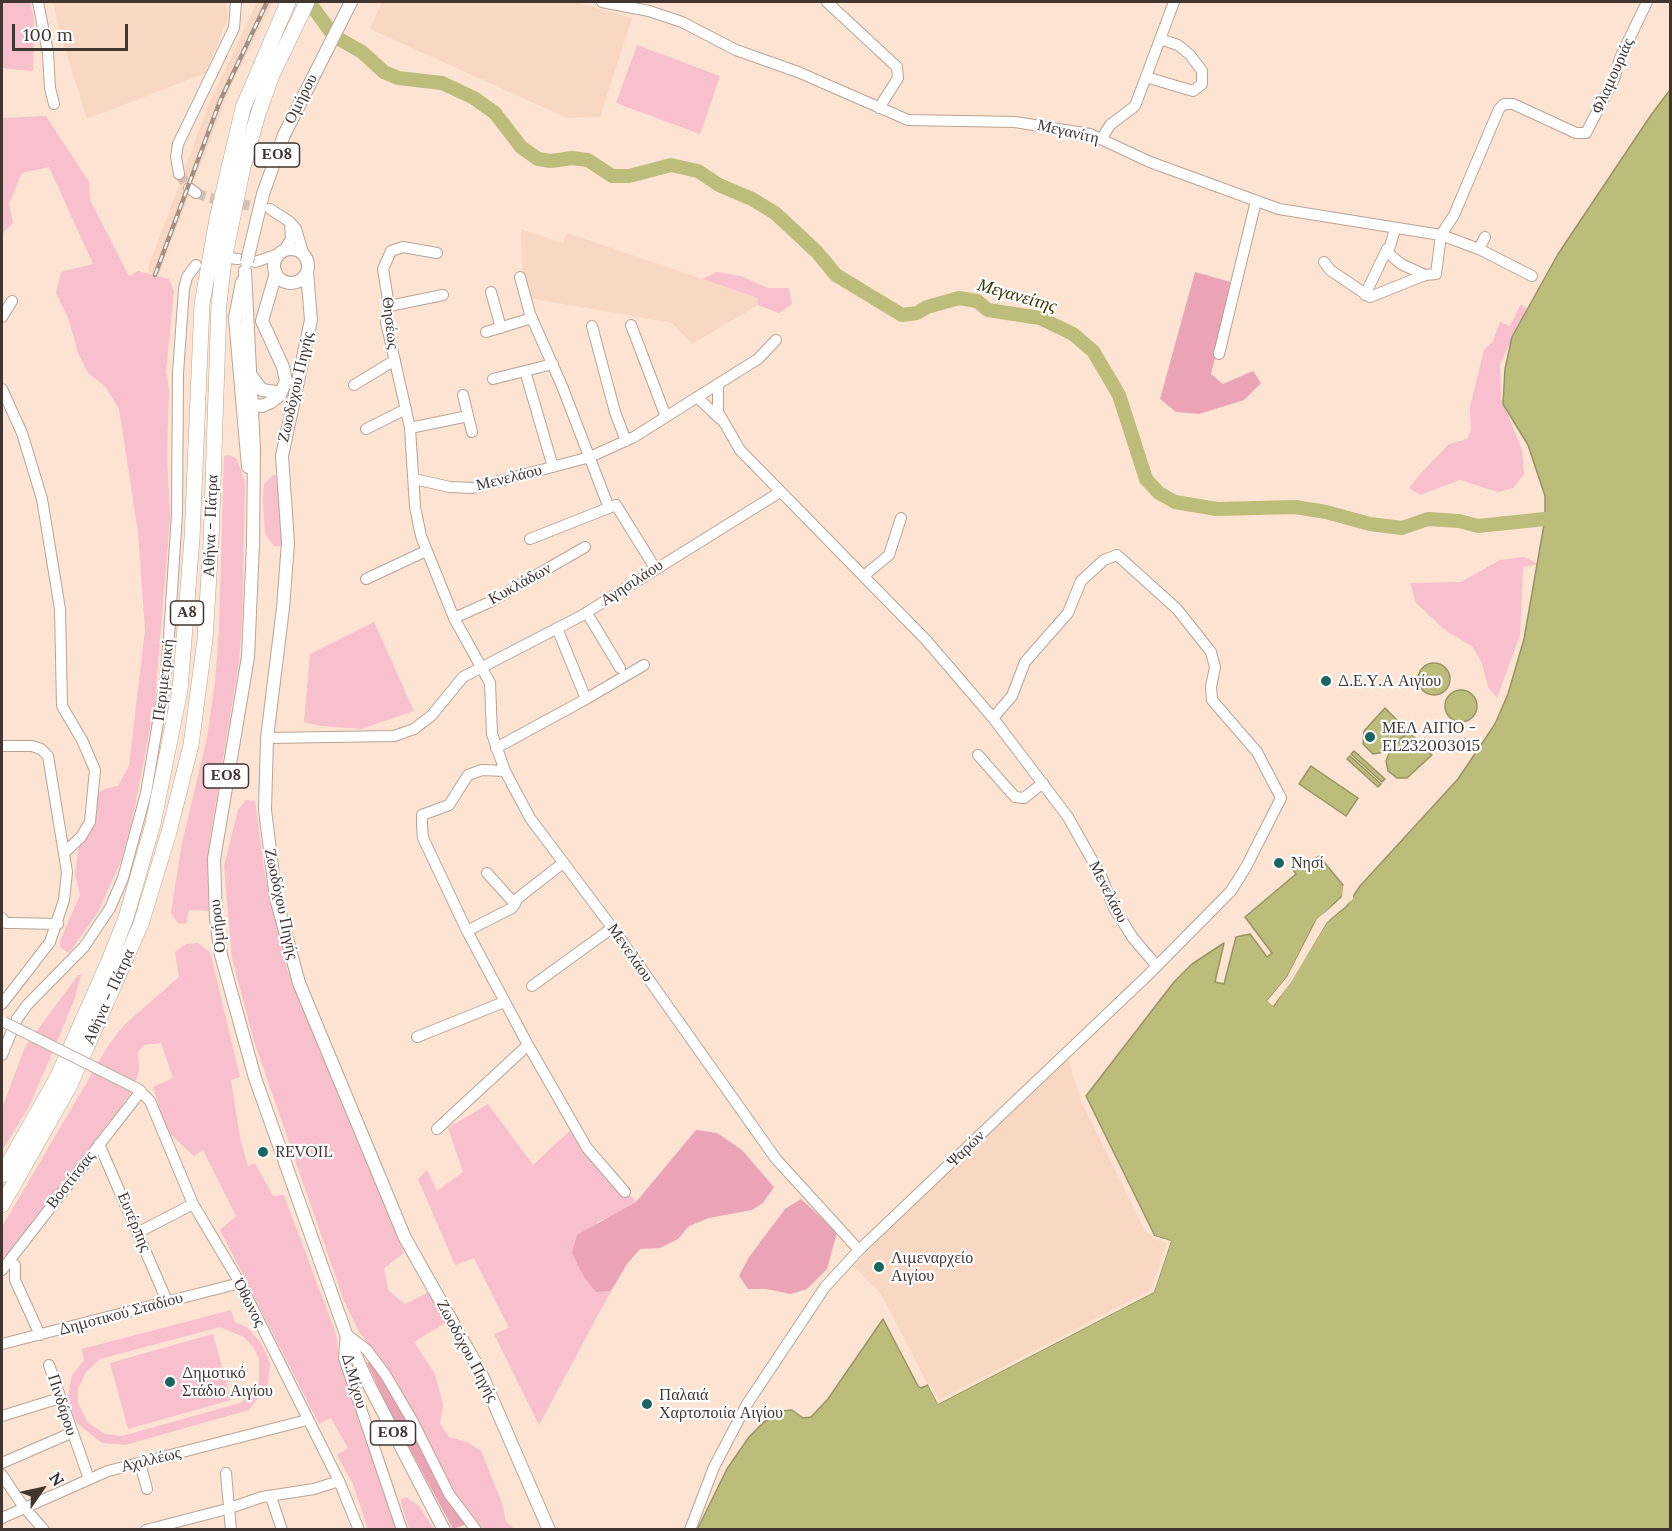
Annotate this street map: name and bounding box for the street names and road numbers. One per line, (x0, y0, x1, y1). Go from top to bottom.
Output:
street label: Φλαμουριάς (1588, 35, 1638, 117)
street label: Ομήρου (280, 71, 322, 127)
street label: Μεγανίτη (1035, 116, 1101, 148)
road number: ΕΟ8 (254, 143, 300, 167)
street label: Θησέως (377, 296, 403, 350)
street label: Ζωοδόχου Πηγής (274, 330, 318, 444)
street label: Μενελάου (474, 461, 544, 495)
street label: Αθήνα - Πάτρα (200, 474, 222, 578)
street label: Αγησιλάου (597, 556, 667, 610)
street label: Κυκλάδων (485, 559, 555, 609)
road number: Α8 (170, 601, 204, 625)
street label: Περιμετρική (149, 638, 179, 722)
road number: ΕΟ8 (204, 764, 248, 788)
street label: Ζωοδόχου Πηγής (260, 847, 302, 961)
street label: Μενελάου (1084, 858, 1132, 926)
street label: Ομήρου (206, 898, 230, 954)
street label: Μενελάου (603, 920, 657, 986)
street label: Αθήνα - Πάτρα (79, 946, 139, 1048)
street label: Ψαρών (943, 1126, 989, 1172)
street label: Βοστίτσας (43, 1147, 99, 1213)
street label: Ευτέρπης (113, 1189, 155, 1255)
street label: Όθωνος (229, 1276, 269, 1330)
street label: Δημοτικού Σταδίου (57, 1288, 185, 1340)
street label: Ζωοδόχου Πηγής (432, 1297, 502, 1405)
street label: Δ.Μίχου (337, 1351, 371, 1411)
street label: Πινδάρου (43, 1372, 81, 1438)
road number: ΕΟ8 (370, 1421, 416, 1445)
street label: Αχιλλέως (119, 1443, 183, 1477)

